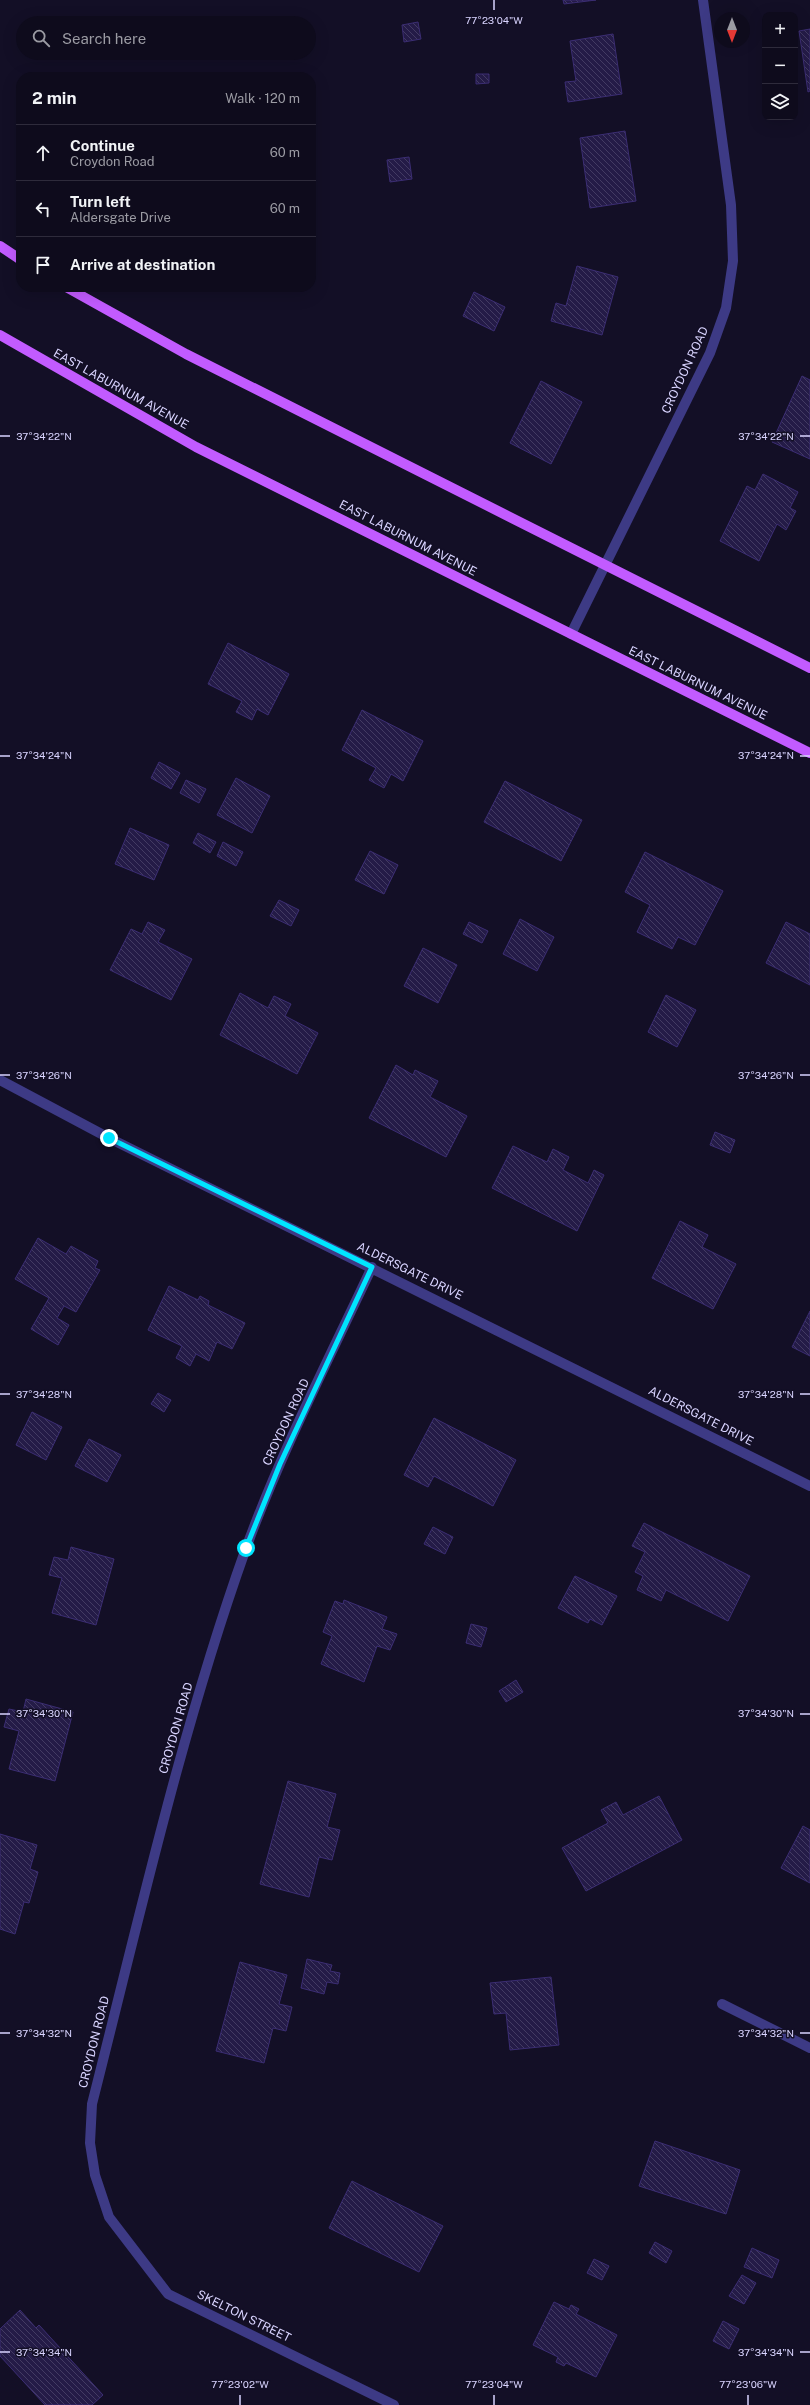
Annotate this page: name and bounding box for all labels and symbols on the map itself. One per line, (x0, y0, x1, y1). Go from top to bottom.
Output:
north arrow (714, 12, 750, 48)
text: 77°23'04"W (465, 14, 523, 26)
street label: CROYDON ROAD (659, 324, 711, 416)
street label: EAST LABURNUM AVENUE (51, 346, 191, 432)
text: 37°34'22"N (16, 430, 72, 442)
text: 37°34'22"N (738, 430, 794, 442)
street label: EAST LABURNUM AVENUE (337, 497, 479, 579)
street label: EAST LABURNUM AVENUE (626, 643, 770, 723)
text: 37°34'24"N (16, 749, 72, 761)
text: 37°34'24"N (738, 749, 794, 761)
text: 37°34'26"N (16, 1069, 72, 1081)
text: 37°34'26"N (738, 1069, 794, 1081)
route end (100, 1129, 118, 1147)
street label: ALDERSGATE DRIVE (355, 1239, 465, 1303)
street label: CROYDON ROAD (260, 1376, 312, 1468)
street label: ALDERSGATE DRIVE (646, 1383, 756, 1449)
text: 37°34'28"N (16, 1388, 72, 1400)
text: 37°34'28"N (738, 1388, 794, 1400)
route start (237, 1539, 255, 1557)
street label: CROYDON ROAD (156, 1681, 196, 1775)
text: 37°34'30"N (16, 1707, 72, 1719)
text: 37°34'30"N (738, 1707, 794, 1719)
street label: CROYDON ROAD (76, 1995, 112, 2089)
text: 37°34'32"N (16, 2027, 72, 2039)
text: 37°34'32"N (738, 2027, 794, 2039)
street label: SKELTON STREET (195, 2287, 293, 2345)
text: 37°34'34"N (16, 2346, 72, 2358)
text: 37°34'34"N (738, 2346, 794, 2358)
text: 77°23'02"W (211, 2378, 269, 2390)
text: 77°23'04"W (465, 2378, 523, 2390)
text: 77°23'06"W (719, 2378, 777, 2390)

